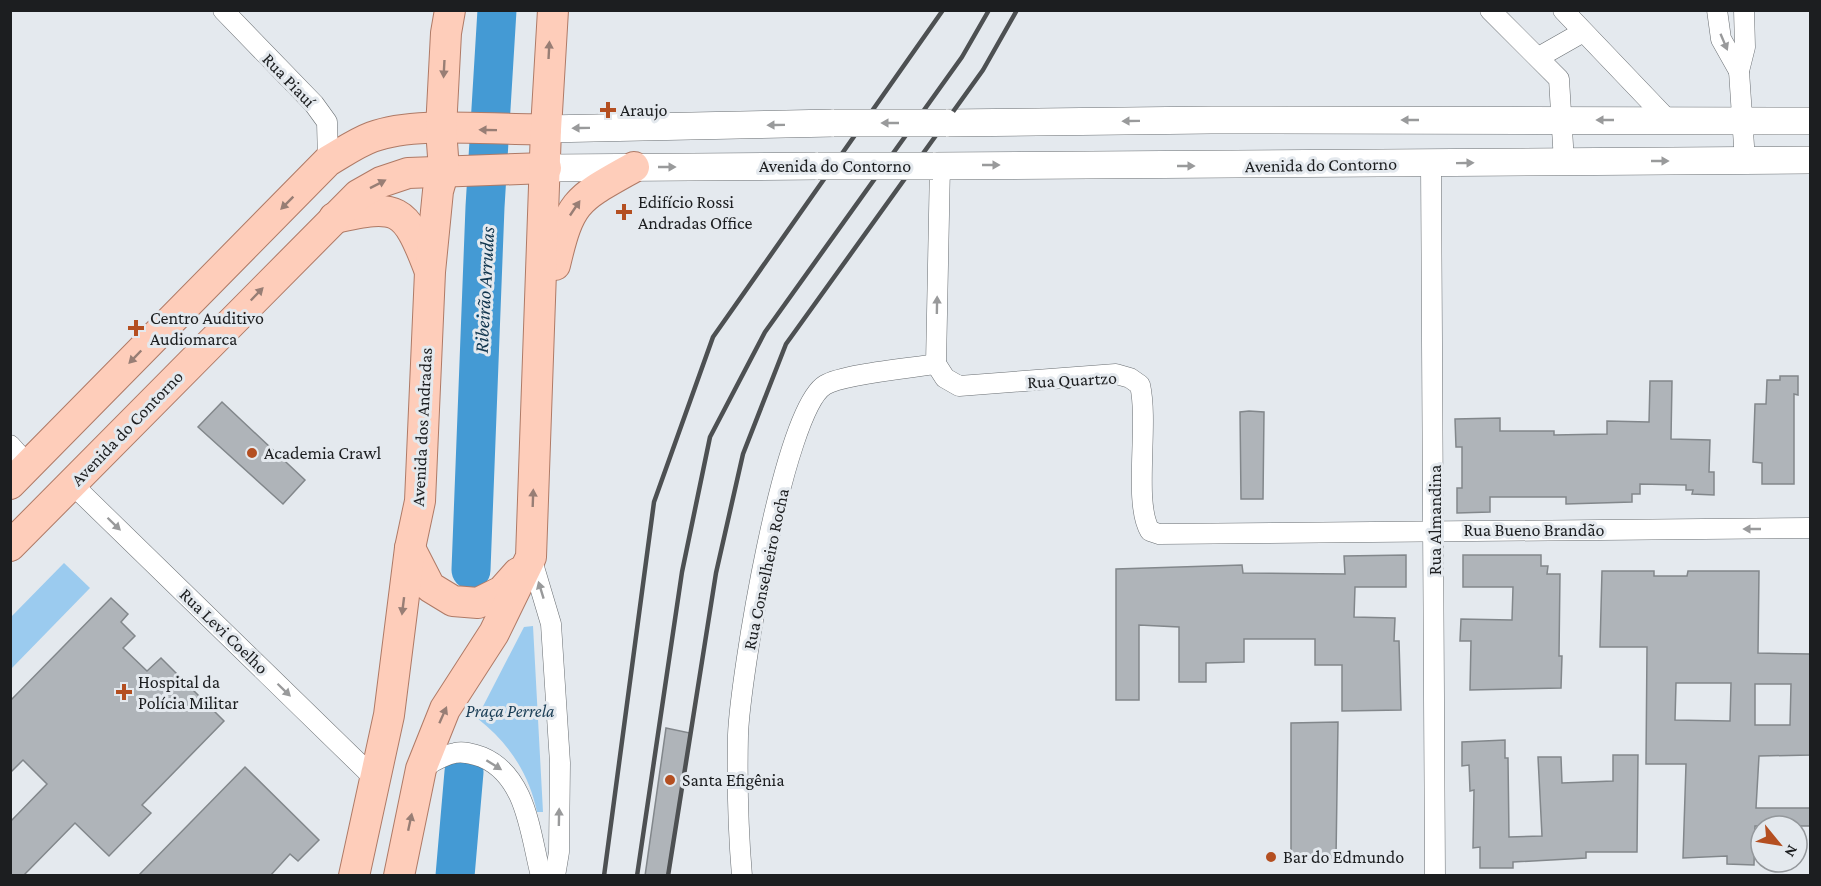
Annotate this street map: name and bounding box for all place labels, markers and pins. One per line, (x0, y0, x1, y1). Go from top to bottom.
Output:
place label: Araujo (620, 100, 668, 121)
marker: Araujo (601, 103, 615, 117)
place label: Edifício Rossi Andradas Office (638, 192, 752, 233)
marker: Edifício Rossi Andradas Office (615, 203, 633, 221)
place label: Centro Auditivo Audiomarca (150, 308, 264, 349)
marker: Centro Auditivo Audiomarca (127, 319, 145, 337)
place label: Academia Crawl (264, 443, 381, 463)
marker: Academia Crawl (245, 446, 259, 460)
place label: Hospital da Polícia Militar (138, 672, 239, 713)
marker: Hospital da Polícia Militar (115, 683, 133, 701)
place label: Santa Efigênia (682, 770, 785, 790)
marker: Santa Efigênia (663, 773, 677, 787)
place label: Bar do Edmundo (1283, 847, 1404, 867)
marker: Bar do Edmundo (1264, 850, 1278, 864)

